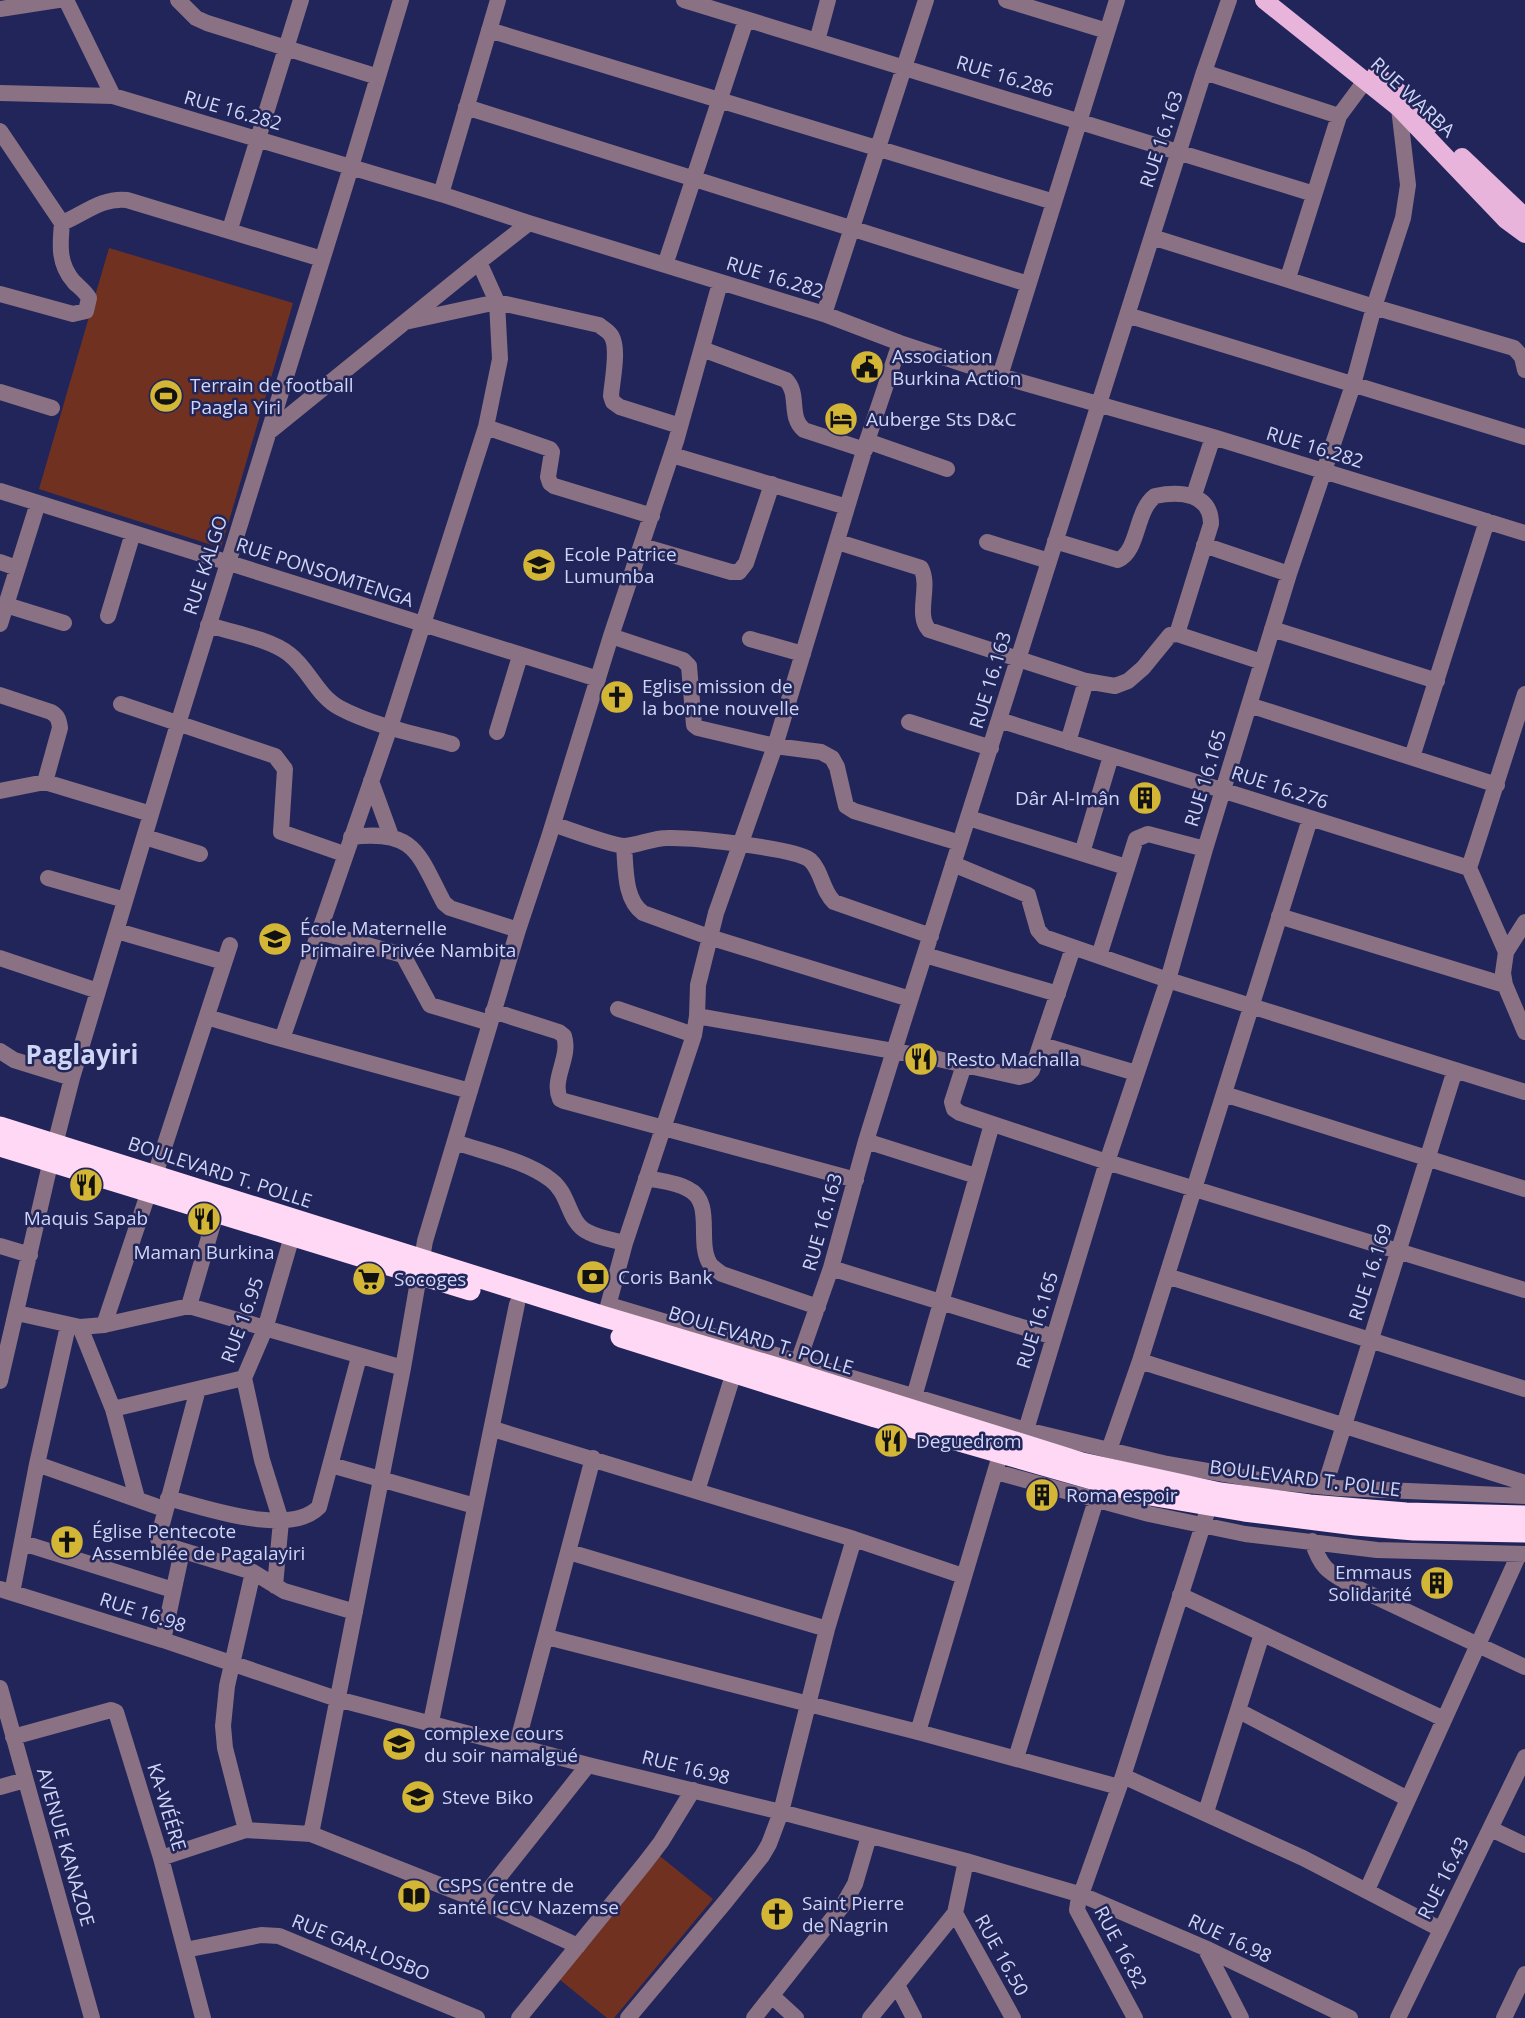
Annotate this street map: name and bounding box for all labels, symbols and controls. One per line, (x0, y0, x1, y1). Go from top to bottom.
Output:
street label: RUE 16.286 (953, 49, 1057, 103)
street label: RUE WARBA (1365, 51, 1461, 143)
street label: RUE 16.282 (181, 84, 285, 136)
street label: RUE 16.163 (1133, 87, 1189, 191)
street label: RUE 16.282 (723, 250, 827, 304)
place label: Association Burkina Action (892, 343, 1021, 391)
public building icon: Association Burkina Action (848, 348, 886, 386)
place label: Terrain de football Paagla Yiri (190, 372, 354, 420)
sports icon: Terrain de football Paagla Yiri (147, 377, 185, 415)
hotel icon: Auberge Sts D&C (822, 400, 860, 438)
place label: Auberge Sts D&C (866, 406, 1016, 432)
street label: RUE 16.282 (1263, 420, 1367, 474)
street label: RUE KALGO (177, 512, 233, 618)
street label: RUE PONSOMTENGA (233, 531, 417, 613)
place label: Ecole Patrice Lumumba (564, 541, 677, 589)
school or university icon: Ecole Patrice Lumumba (520, 546, 558, 584)
street label: RUE 16.163 (963, 628, 1017, 732)
place label: Eglise mission de la bonne nouvelle (642, 673, 799, 721)
church icon: Eglise mission de la bonne nouvelle (598, 678, 636, 716)
street label: RUE 16.165 (1178, 726, 1232, 830)
street label: RUE 16.276 (1228, 759, 1332, 815)
building icon: Dâr Al-Imân (1126, 779, 1164, 817)
place label: Dâr Al-Imân (1015, 785, 1120, 811)
place label: École Maternelle Primaire Privée Nambita (300, 915, 516, 963)
school or university icon: École Maternelle Primaire Privée Nambita (256, 920, 294, 958)
district label: Paglayiri (26, 1036, 138, 1072)
restaurant icon: Resto Machalla (902, 1040, 940, 1078)
place label: Resto Machalla (946, 1046, 1080, 1072)
street label: BOULEVARD T. POLLE (125, 1130, 315, 1214)
restaurant icon: Maquis Sapab (67, 1166, 105, 1204)
street label: RUE 16.163 (796, 1170, 848, 1274)
restaurant icon: Maman Burkina (185, 1200, 223, 1238)
place label: Maquis Sapab (24, 1205, 148, 1231)
street label: RUE 16.169 (1342, 1220, 1398, 1324)
place label: Maman Burkina (133, 1239, 275, 1265)
bank icon: Coris Bank (574, 1258, 612, 1296)
supermarket icon: Socoges (350, 1260, 388, 1298)
place label: Coris Bank (618, 1264, 712, 1290)
place label: Socoges (394, 1266, 466, 1292)
street label: RUE 16.165 (1010, 1268, 1064, 1372)
street label: RUE 16.95 (214, 1273, 270, 1367)
street label: BOULEVARD T. POLLE (665, 1299, 857, 1381)
restaurant icon: Deguedrom (872, 1422, 910, 1460)
place label: Deguedrom (916, 1428, 1022, 1454)
street label: BOULEVARD T. POLLE (1208, 1453, 1402, 1503)
building icon: Roma espoir (1023, 1476, 1061, 1514)
place label: Roma espoir (1066, 1482, 1178, 1508)
place label: Église Pentecote Assemblée de Pagalayiri (92, 1518, 305, 1566)
church icon: Église Pentecote Assemblée de Pagalayiri (48, 1523, 86, 1561)
place label: Emmaus Solidarité (1328, 1559, 1412, 1607)
building icon: Emmaus Solidarité (1418, 1564, 1456, 1602)
street label: RUE 16.98 (96, 1586, 190, 1638)
place label: complexe cours du soir namalgué (424, 1720, 578, 1768)
school or university icon: complexe cours du soir namalgué (380, 1725, 418, 1763)
street label: RUE 16.98 (639, 1744, 733, 1790)
street label: KA-WÉÉRE (141, 1760, 193, 1854)
street label: AVENUE KANAZOE (31, 1765, 101, 1929)
school or university icon: Steve Biko (399, 1778, 437, 1816)
place label: Steve Biko (442, 1784, 533, 1810)
street label: RUE 16.43 (1411, 1832, 1475, 1924)
place label: CSPS Centre de santé ICCV Nazemse (438, 1872, 619, 1920)
library icon: CSPS Centre de santé ICCV Nazemse (395, 1877, 433, 1915)
place label: Saint Pierre de Nagrin (802, 1890, 904, 1938)
church icon: Saint Pierre de Nagrin (758, 1895, 796, 1933)
street label: RUE 16.82 (1089, 1901, 1153, 1993)
street label: RUE GAR-LOSBO (288, 1907, 434, 1987)
street label: RUE 16.98 (1184, 1907, 1276, 1969)
street label: RUE 16.50 (969, 1910, 1035, 2000)

